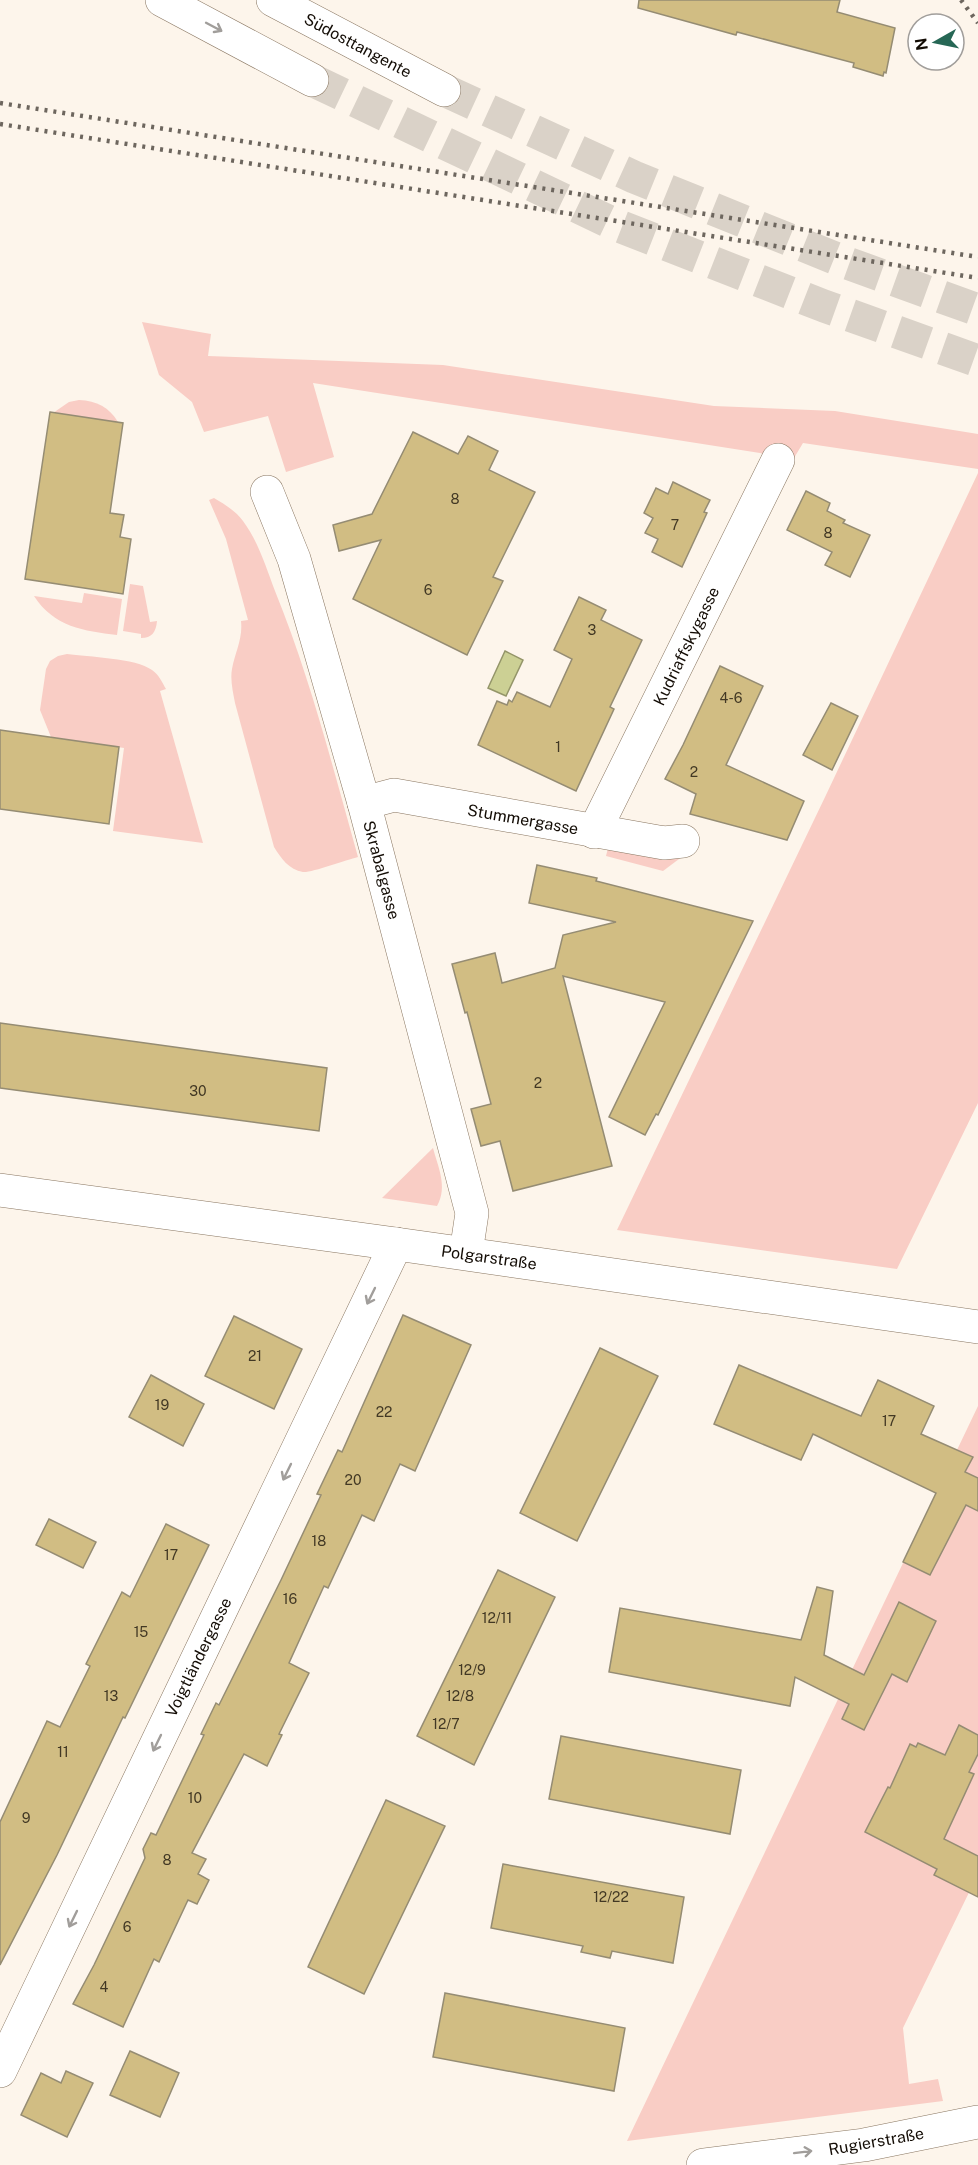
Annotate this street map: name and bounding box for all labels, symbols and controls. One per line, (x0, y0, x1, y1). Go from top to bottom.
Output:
street label: Südosttangente (301, 9, 415, 82)
north arrow (906, 12, 966, 72)
one-way arrow (204, 22, 222, 34)
text: N (911, 37, 932, 52)
house number: 8 (450, 491, 460, 507)
house number: 7 (671, 517, 679, 533)
house number: 8 (823, 525, 833, 541)
house number: 6 (424, 582, 433, 598)
street label: Kudriaffskygasse (649, 584, 723, 709)
house number: 3 (588, 622, 597, 638)
house number: 4-6 (720, 690, 743, 706)
house number: 1 (555, 739, 561, 755)
house number: 2 (690, 764, 698, 780)
street label: Stummergasse (466, 800, 580, 839)
street label: Skrabalgasse (359, 819, 404, 922)
house number: 2 (534, 1075, 542, 1091)
house number: 30 (189, 1083, 207, 1099)
street label: Polgarstraße (440, 1241, 538, 1274)
one-way arrow (364, 1287, 376, 1305)
house number: 21 (248, 1348, 262, 1364)
house number: 19 (155, 1397, 169, 1413)
house number: 22 (376, 1404, 392, 1420)
house number: 17 (882, 1413, 896, 1429)
one-way arrow (280, 1463, 292, 1481)
house number: 20 (345, 1472, 361, 1488)
house number: 18 (312, 1533, 326, 1549)
house number: 17 (164, 1547, 178, 1563)
house number: 16 (283, 1591, 297, 1607)
street label: Voigtländergasse (161, 1594, 236, 1720)
house number: 12/11 (482, 1610, 512, 1626)
house number: 15 (134, 1624, 148, 1640)
house number: 12/9 (458, 1662, 486, 1678)
house number: 13 (104, 1688, 118, 1704)
house number: 12/8 (446, 1688, 474, 1704)
house number: 12/7 (432, 1716, 460, 1732)
one-way arrow (151, 1733, 163, 1751)
house number: 11 (57, 1744, 69, 1760)
house number: 10 (188, 1790, 202, 1806)
house number: 9 (22, 1810, 31, 1826)
house number: 8 (162, 1852, 172, 1868)
house number: 12/22 (593, 1889, 629, 1905)
one-way arrow (66, 1909, 78, 1927)
house number: 6 (123, 1919, 132, 1935)
house number: 4 (100, 1979, 109, 1995)
street label: Rugierstraße (827, 2124, 925, 2159)
one-way arrow (792, 2147, 812, 2158)

